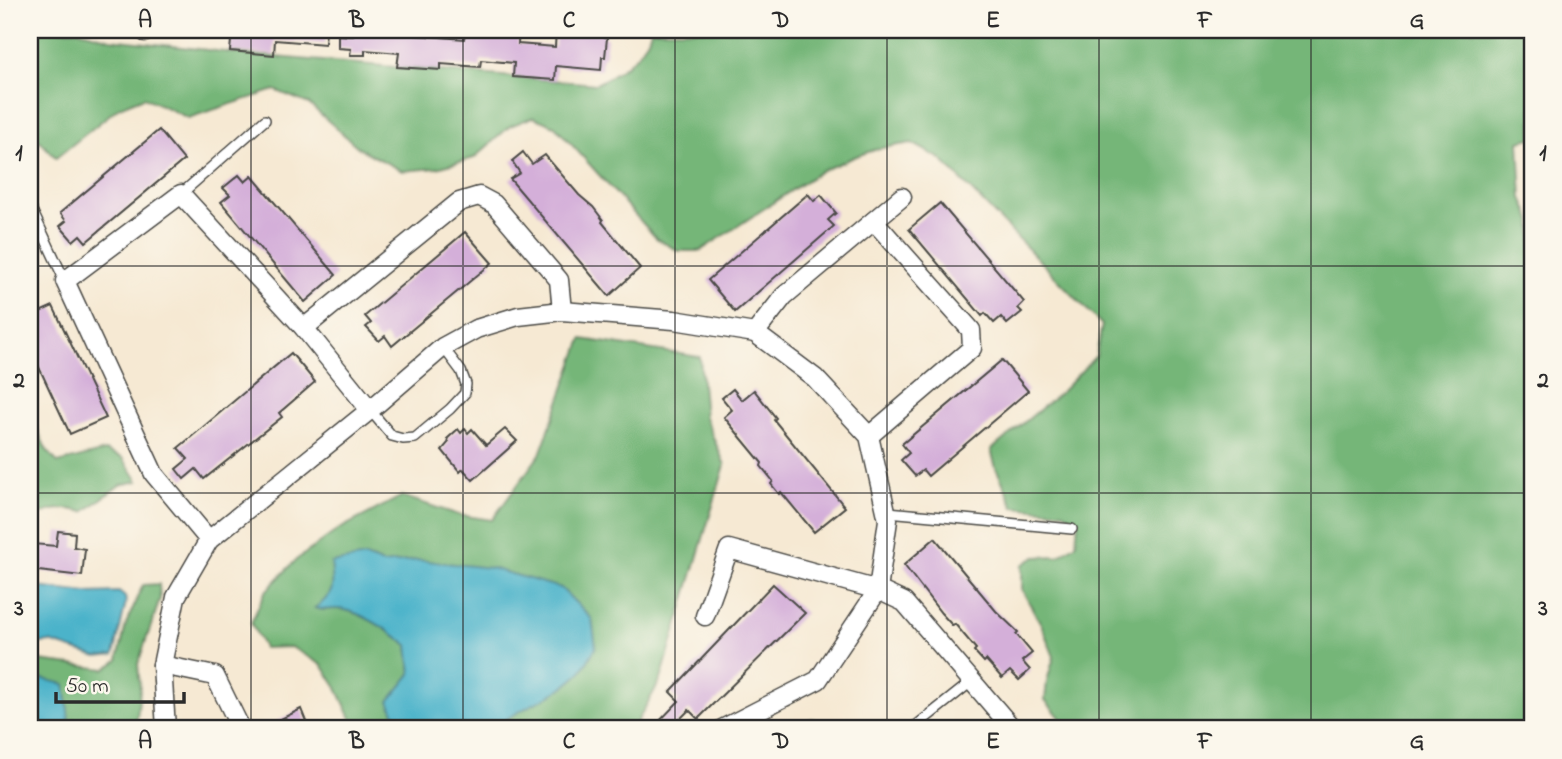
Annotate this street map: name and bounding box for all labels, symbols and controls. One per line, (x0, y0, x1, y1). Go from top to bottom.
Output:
text: A (138, 5, 152, 38)
text: B (348, 5, 365, 38)
text: C (563, 5, 576, 38)
text: D (772, 5, 789, 38)
text: E (986, 5, 1000, 38)
text: F (1197, 5, 1213, 38)
text: G (1410, 5, 1424, 38)
text: 1 (15, 138, 23, 171)
text: 1 (1539, 138, 1547, 171)
text: 2 (12, 365, 25, 398)
text: 2 (1536, 365, 1549, 398)
text: 3 (13, 593, 24, 626)
text: 3 (1537, 593, 1548, 626)
scale bar (56, 661, 184, 705)
text: 50 m (66, 672, 109, 702)
text: A (138, 726, 152, 759)
text: B (348, 726, 365, 759)
text: C (563, 726, 576, 759)
text: D (772, 726, 789, 759)
text: E (986, 726, 1000, 759)
text: F (1197, 726, 1213, 759)
text: G (1410, 726, 1424, 759)

